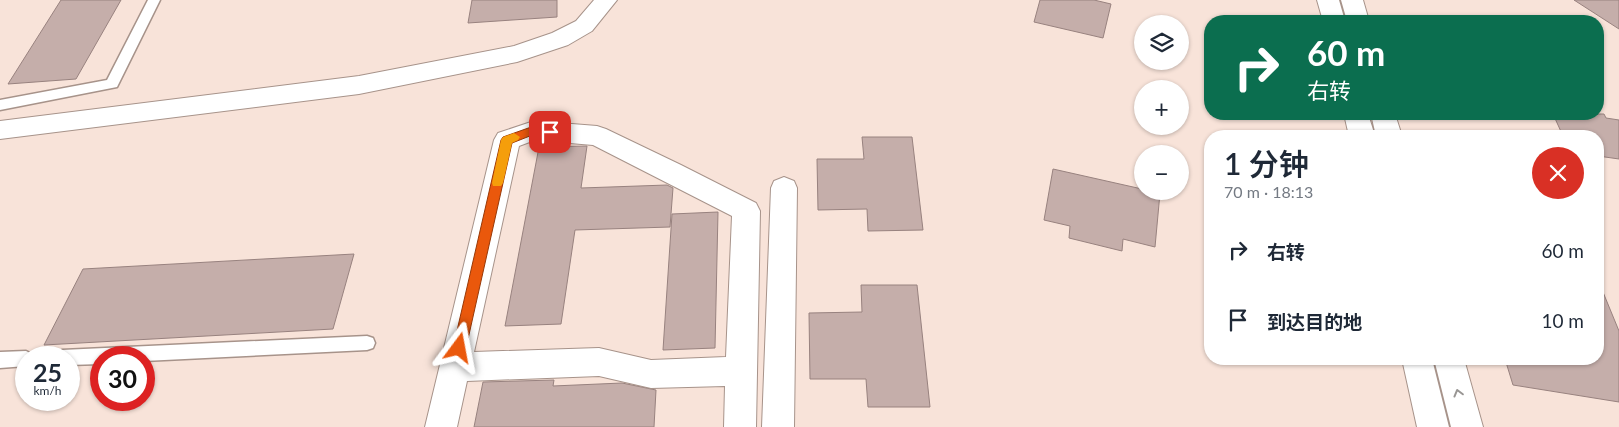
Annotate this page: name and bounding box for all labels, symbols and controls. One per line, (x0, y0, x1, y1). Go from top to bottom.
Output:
map controls (1134, 15, 1189, 200)
button: layers (1134, 15, 1189, 70)
text: 60 m (1307, 31, 1385, 73)
icon: right (1224, 35, 1289, 100)
text: 右转 (1307, 77, 1351, 104)
button: + (1134, 80, 1189, 135)
pin (529, 111, 571, 153)
icon: arrive (536, 118, 564, 146)
button: − (1134, 145, 1189, 200)
text: 1 分钟 (1224, 145, 1309, 181)
button: close (1532, 147, 1584, 199)
text: 70 m · 18:13 (1224, 182, 1313, 201)
icon: right (1224, 236, 1252, 264)
text: 60 m (1541, 239, 1584, 262)
text: 右转 (1267, 240, 1305, 263)
icon: arrive (1224, 306, 1252, 334)
text: 10 m (1541, 309, 1584, 332)
text: 到达目的地 (1267, 310, 1362, 333)
position arrow (432, 321, 484, 373)
speed limit sign: 30 (90, 346, 155, 411)
text: 25 (33, 357, 62, 387)
text: km/h (33, 383, 62, 398)
one-way arrow (1453, 388, 1464, 397)

